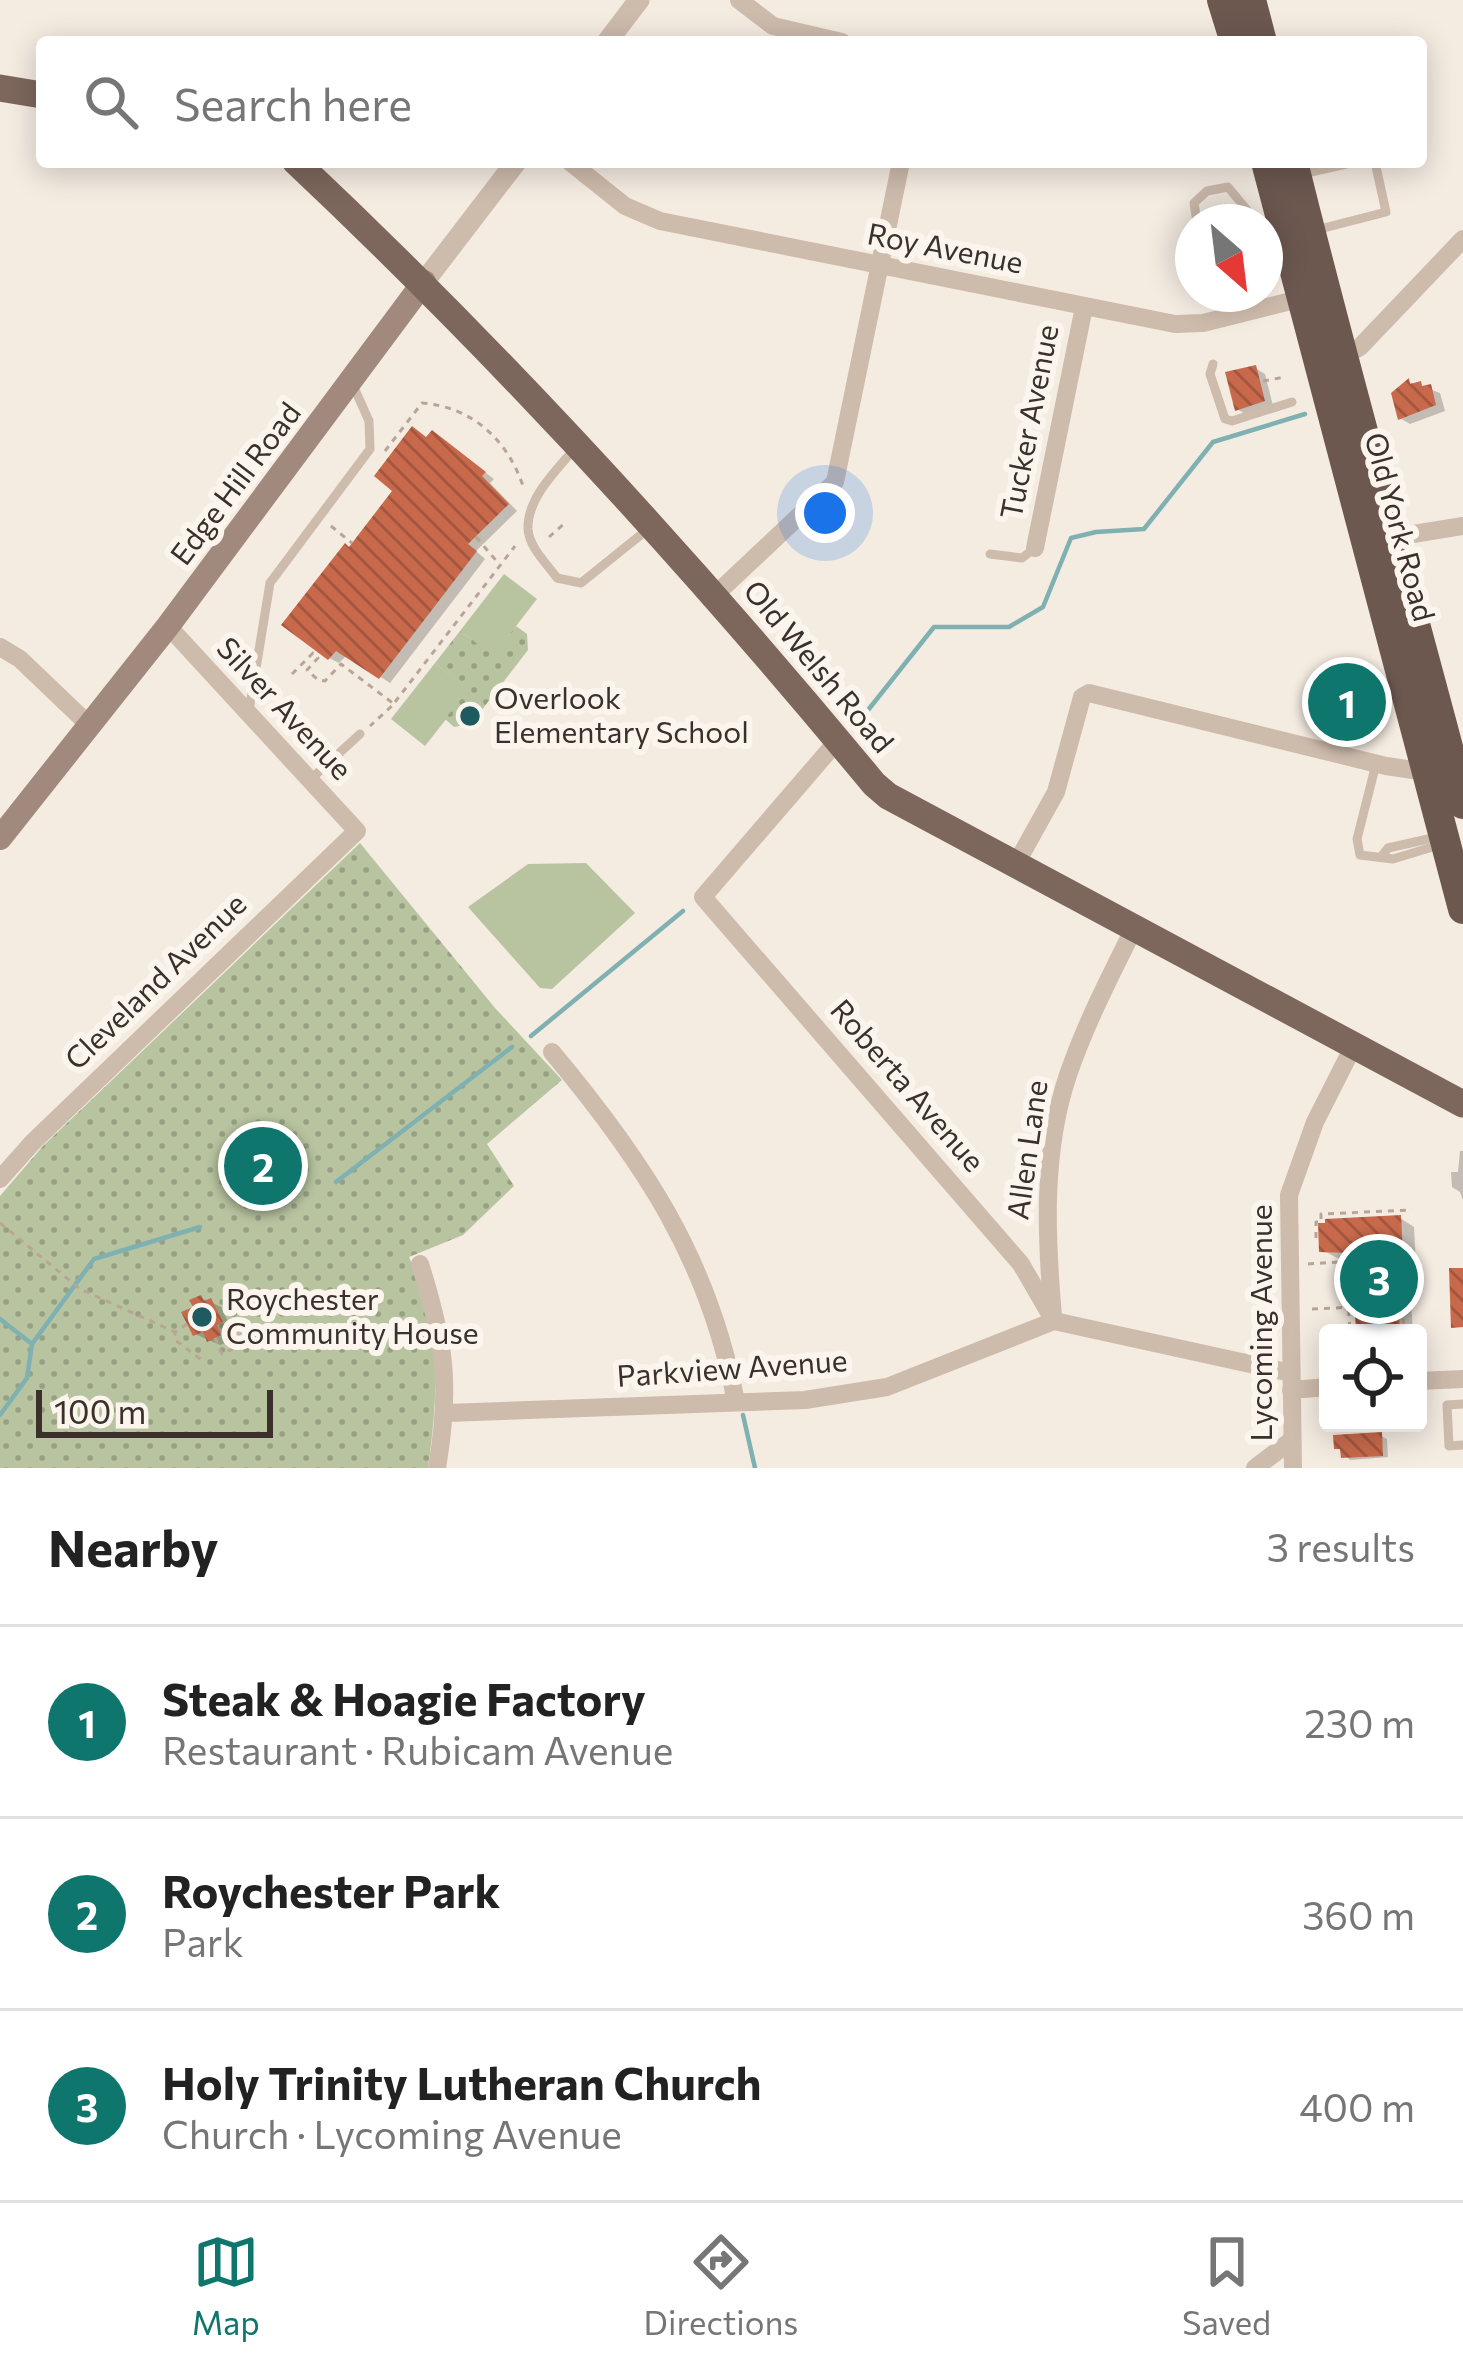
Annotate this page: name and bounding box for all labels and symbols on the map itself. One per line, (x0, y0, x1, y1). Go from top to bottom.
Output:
north arrow (1175, 204, 1283, 312)
street label: Roy Avenue (864, 213, 1026, 280)
street label: Tucker Avenue (991, 321, 1065, 522)
street label: Edge Hill Road (161, 394, 307, 571)
street label: Old York Road (1358, 428, 1444, 625)
your location (795, 483, 855, 543)
street label: Old Welsh Road (737, 572, 903, 759)
street label: Silver Avenue (210, 628, 361, 786)
pin: 1 (1308, 657, 1386, 747)
place label: Overlook Elementary School (494, 678, 749, 749)
marker: Overlook Elementary School (457, 703, 483, 729)
street label: Cleveland Avenue (56, 884, 253, 1076)
street label: Roberta Avenue (824, 991, 994, 1178)
street label: Allen Lane (997, 1077, 1054, 1222)
pin: 2 (224, 1121, 302, 1211)
street label: Lycoming Avenue (1241, 1204, 1278, 1442)
pin: 3 (1340, 1234, 1418, 1324)
place label: Roychester Community House (226, 1279, 479, 1350)
marker: Roychester Community House (189, 1304, 215, 1330)
street label: Parkview Avenue (615, 1340, 848, 1393)
scale bar (36, 1384, 273, 1437)

